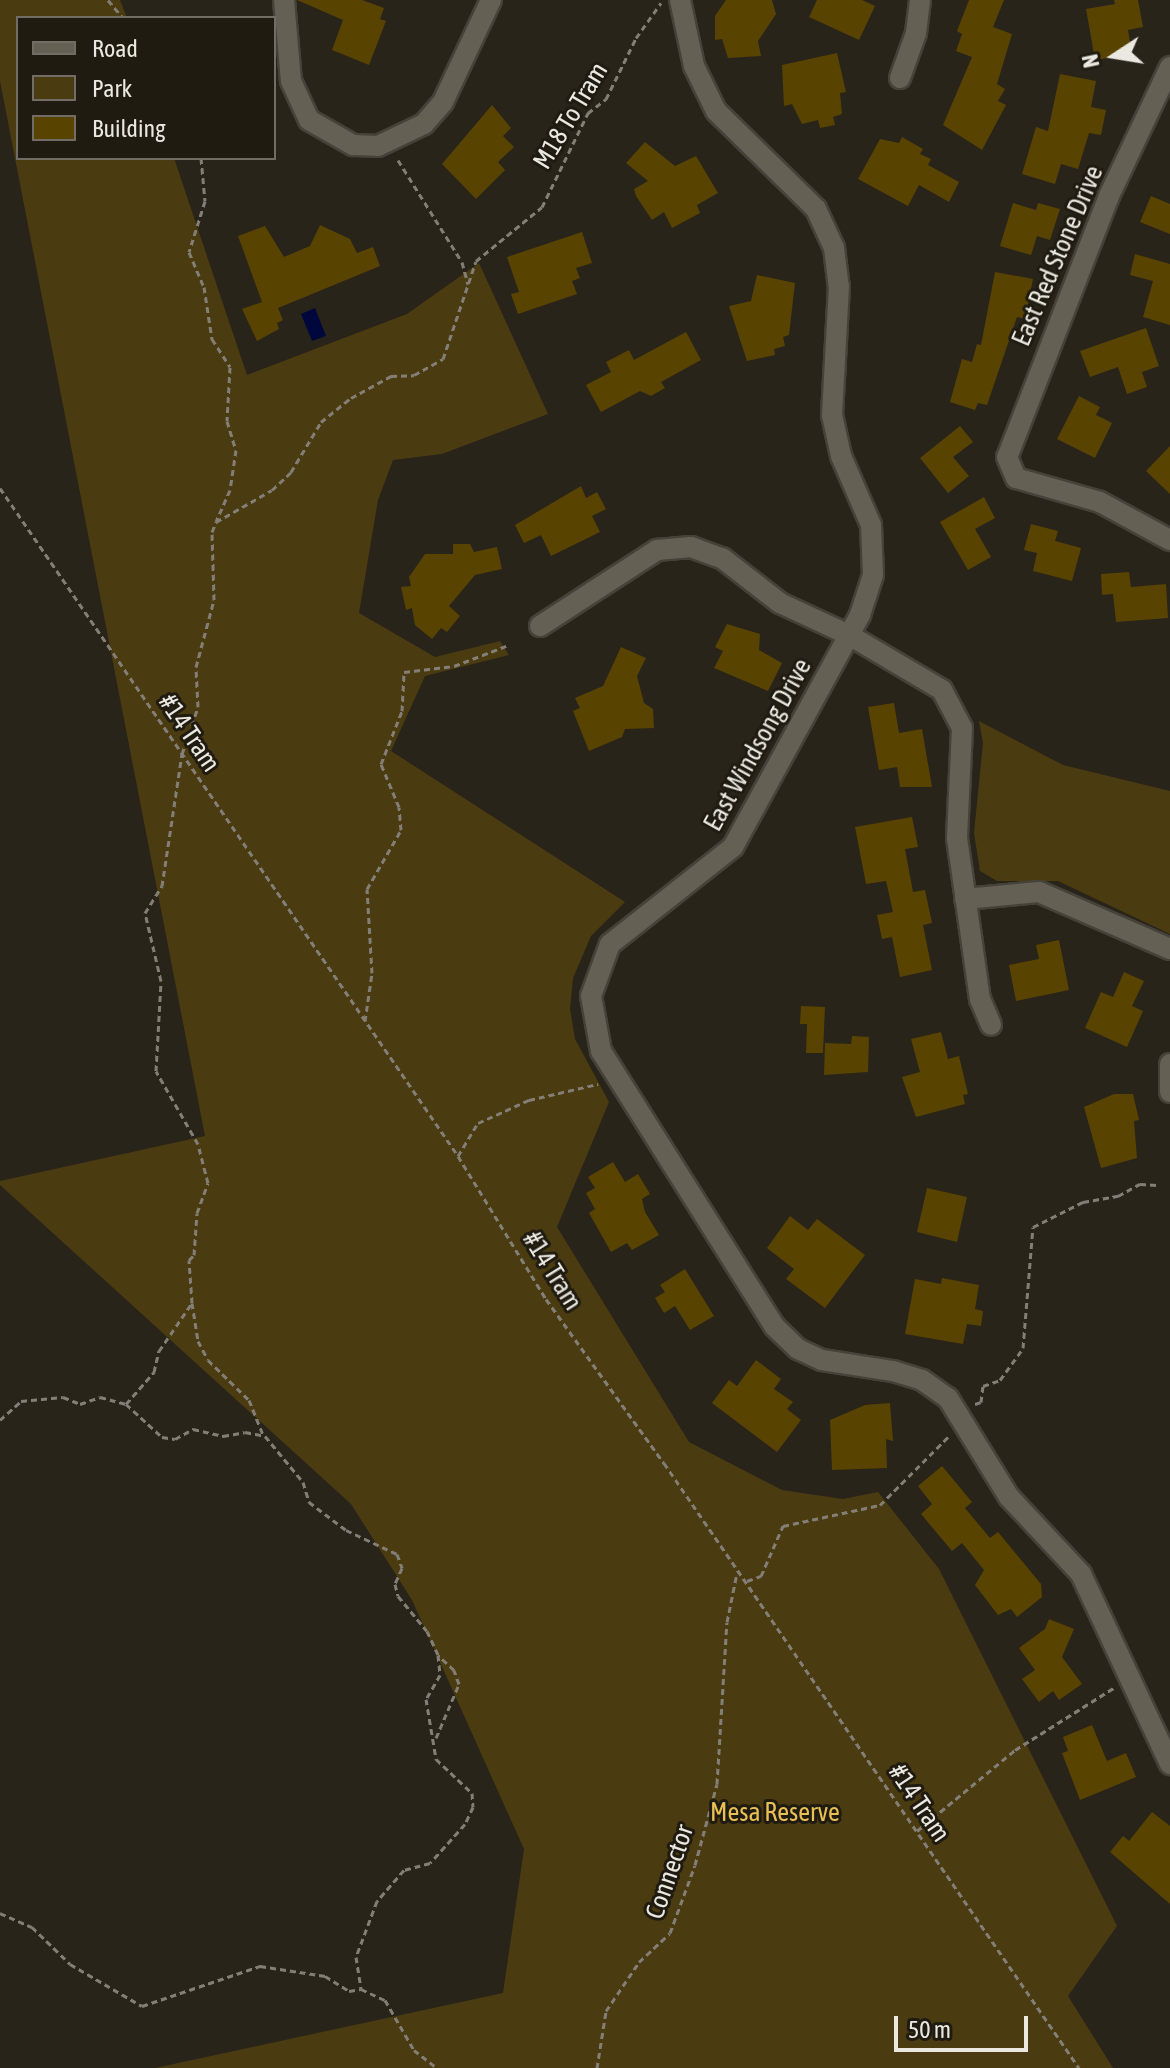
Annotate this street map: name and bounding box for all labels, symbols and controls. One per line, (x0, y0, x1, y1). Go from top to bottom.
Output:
legend (16, 16, 276, 160)
north arrow (1074, 16, 1154, 96)
text: Road (92, 35, 138, 62)
text: N (1076, 52, 1105, 70)
street label: M18 To Tram (527, 57, 615, 175)
text: Park (92, 75, 132, 102)
text: Building (92, 115, 165, 142)
street label: East Red Stone Drive (1006, 161, 1110, 351)
street label: East Windsong Drive (698, 653, 818, 837)
street label: #14 Tram (152, 688, 226, 778)
street label: #14 Tram (516, 1226, 588, 1316)
street label: #14 Tram (882, 1758, 956, 1848)
park label: Mesa Reserve (710, 1797, 840, 1829)
street label: Connector (639, 1821, 701, 1923)
scale bar (898, 2000, 1032, 2050)
text: 50 m (908, 2016, 951, 2043)

